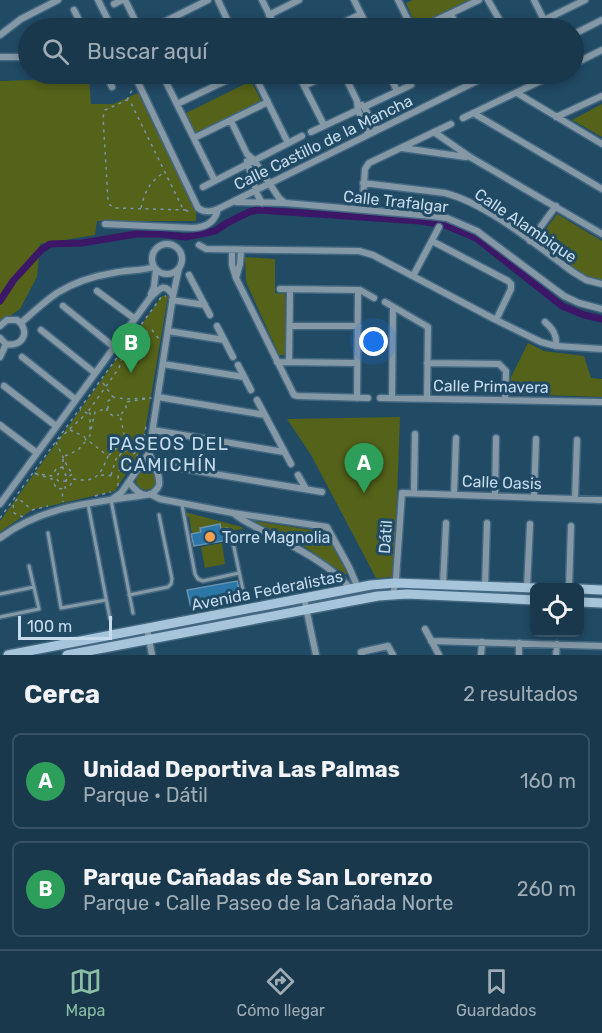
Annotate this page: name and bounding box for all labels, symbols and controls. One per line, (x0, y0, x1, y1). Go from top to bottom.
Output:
search box (18, 18, 584, 84)
icon: search (39, 35, 72, 68)
text: Buscar aquí (87, 38, 208, 65)
street label: Calle Castillo de la Mancha (231, 91, 416, 194)
street label: Calle Alambique (471, 184, 580, 267)
street label: Calle Trafalgar (342, 187, 449, 216)
pin: B (112, 324, 150, 373)
your location (359, 327, 388, 356)
street label: Calle Primavera (433, 376, 549, 397)
district label: PASEOS DEL CAMICHÍN (109, 433, 229, 476)
pin: A (344, 444, 384, 493)
street label: Calle Oasis (462, 472, 542, 493)
street label: Dátil (375, 520, 396, 555)
place label: Torre Magnolia (222, 528, 330, 547)
marker: Torre Magnolia (203, 530, 217, 544)
street label: Avenida Federalistas (190, 566, 345, 615)
map controls (530, 583, 584, 637)
button: locate (530, 583, 584, 637)
scale bar (18, 613, 112, 640)
text: 100 m (27, 617, 72, 636)
text: Cerca (24, 679, 100, 710)
text: 2 resultados (463, 682, 578, 706)
text: Unidad Deportiva Las Palmas (83, 756, 400, 783)
text: A (38, 769, 53, 793)
text: 160 m (520, 769, 576, 793)
text: Parque · Dátil (83, 783, 208, 807)
text: Parque Cañadas de San Lorenzo (83, 864, 433, 891)
text: B (38, 877, 53, 901)
text: 260 m (517, 877, 576, 901)
text: Parque · Calle Paseo de la Cañada Norte (83, 891, 453, 915)
tab: Mapa (66, 965, 105, 1020)
tab: Cómo llegar (237, 965, 325, 1020)
tab: Guardados (456, 965, 536, 1020)

